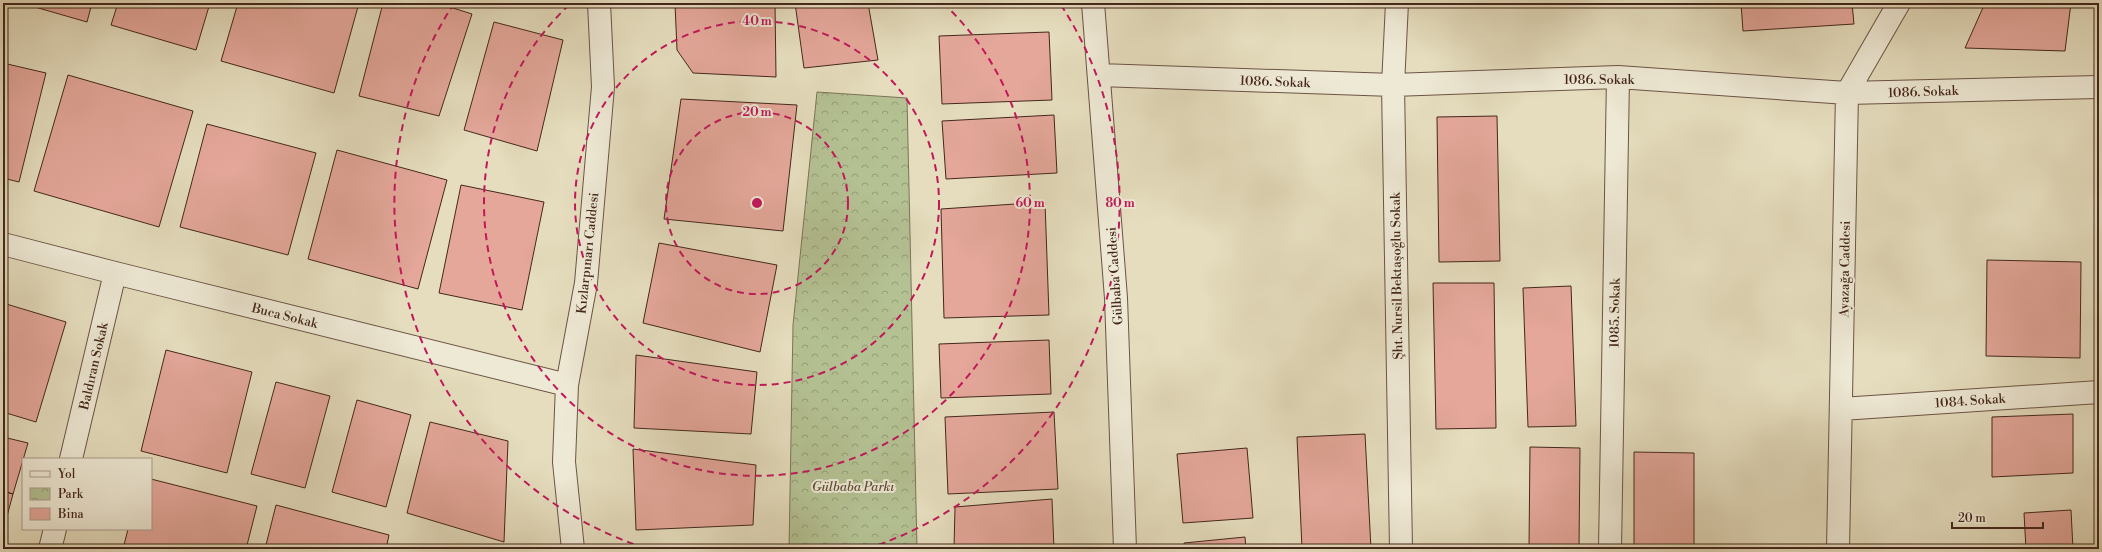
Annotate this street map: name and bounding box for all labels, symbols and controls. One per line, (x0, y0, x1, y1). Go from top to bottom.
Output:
text: 40 m (742, 14, 772, 29)
street label: 1086. Sokak (1564, 72, 1636, 88)
street label: 1086. Sokak (1239, 73, 1312, 91)
street label: 1086. Sokak (1887, 83, 1960, 101)
text: 20 m (742, 105, 772, 120)
street label: Şht. Nursil Bektaşoğlu Sokak (1388, 191, 1406, 360)
street label: Kızlarpınarı Caddesi (574, 192, 602, 315)
centre of rings (750, 196, 764, 210)
text: 60 m (1015, 196, 1045, 211)
text: 80 m (1105, 196, 1135, 211)
street label: Ayazağa Caddesi (1836, 221, 1854, 318)
street label: Gülbaba Caddesi (1104, 226, 1126, 326)
street label: 1085. Sokak (1606, 277, 1624, 348)
street label: Buca Sokak (249, 300, 321, 332)
street label: Baldıran Sokak (76, 320, 112, 412)
street label: 1084. Sokak (1934, 390, 2007, 411)
legend (22, 458, 152, 530)
text: Yol (57, 467, 76, 482)
park label: Gülbaba Parkı (812, 479, 895, 495)
text: Park (58, 487, 84, 502)
scale bar (1952, 504, 2043, 530)
text: Bina (57, 507, 85, 522)
text: 20 m (1958, 511, 1986, 526)

